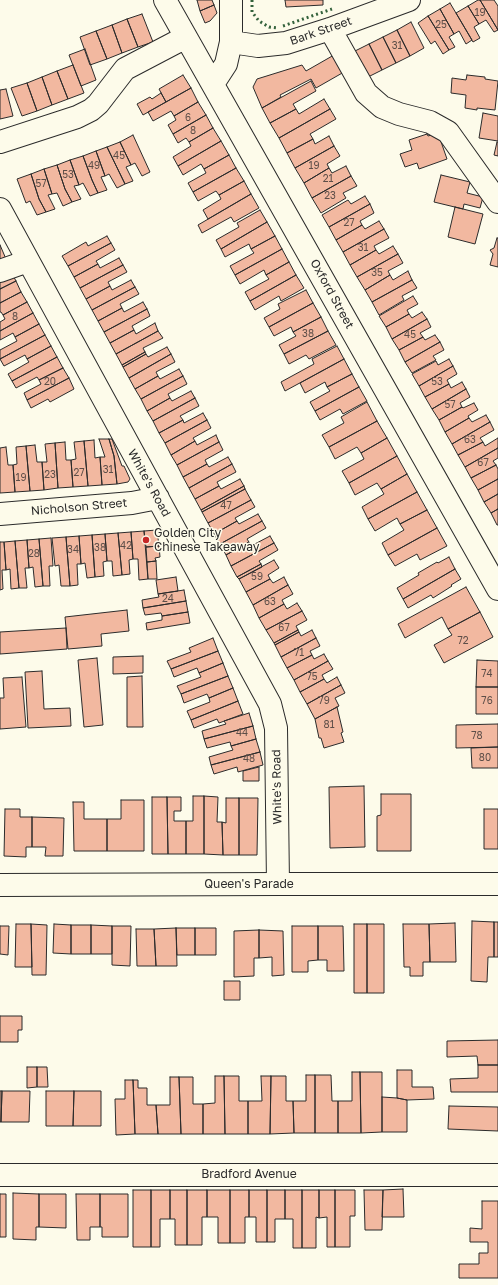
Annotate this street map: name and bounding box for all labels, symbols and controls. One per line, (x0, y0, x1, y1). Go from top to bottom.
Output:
house number: 19 (475, 7, 485, 19)
street label: Bark Street (288, 14, 354, 48)
house number: 25 (435, 19, 447, 31)
house number: 31 (392, 40, 402, 52)
house number: 6 (185, 112, 191, 124)
house number: 8 (190, 125, 196, 137)
house number: 45 (113, 150, 125, 162)
house number: 49 (88, 160, 100, 172)
house number: 19 (309, 160, 319, 172)
house number: 53 (62, 169, 74, 181)
house number: 21 (323, 173, 333, 185)
house number: 57 (35, 178, 47, 190)
house number: 23 (324, 190, 336, 202)
house number: 27 (343, 217, 355, 229)
house number: 31 (358, 242, 368, 254)
street label: Oxford Street (307, 257, 357, 331)
house number: 35 (371, 267, 383, 279)
house number: 8 (12, 311, 18, 323)
house number: 38 (302, 328, 314, 340)
house number: 45 (404, 329, 416, 341)
house number: 20 (44, 376, 56, 388)
house number: 53 (431, 376, 443, 388)
house number: 57 (444, 399, 456, 411)
house number: 63 (464, 434, 476, 446)
street label: White's Road (124, 447, 174, 519)
house number: 67 (477, 457, 489, 469)
house number: 31 (103, 464, 113, 476)
house number: 27 (73, 467, 85, 479)
house number: 23 (44, 469, 56, 481)
house number: 19 (16, 472, 26, 484)
street label: Nicholson Street (30, 496, 128, 518)
house number: 47 (220, 500, 232, 512)
place label: Golden City Chinese Takeaway (154, 526, 259, 554)
marker: Golden City Chinese Takeaway (141, 535, 151, 545)
house number: 42 (120, 540, 132, 552)
house number: 38 (94, 542, 106, 554)
house number: 34 (67, 544, 79, 556)
house number: 28 (28, 548, 40, 560)
house number: 59 (251, 571, 263, 583)
house number: 24 (162, 593, 174, 605)
house number: 63 (264, 596, 276, 608)
house number: 67 (278, 622, 290, 634)
house number: 72 (457, 635, 469, 647)
house number: 71 (294, 647, 304, 659)
house number: 74 (481, 668, 493, 680)
house number: 75 (306, 671, 318, 683)
house number: 79 (318, 695, 330, 707)
house number: 76 (481, 695, 493, 707)
house number: 81 (324, 719, 334, 731)
house number: 44 (236, 727, 248, 739)
house number: 78 (471, 730, 483, 742)
street label: White's Road (269, 749, 285, 825)
house number: 80 (479, 752, 491, 764)
house number: 48 (243, 753, 255, 765)
street label: Queen's Parade (204, 877, 294, 891)
street label: Bradford Avenue (201, 1167, 297, 1181)

